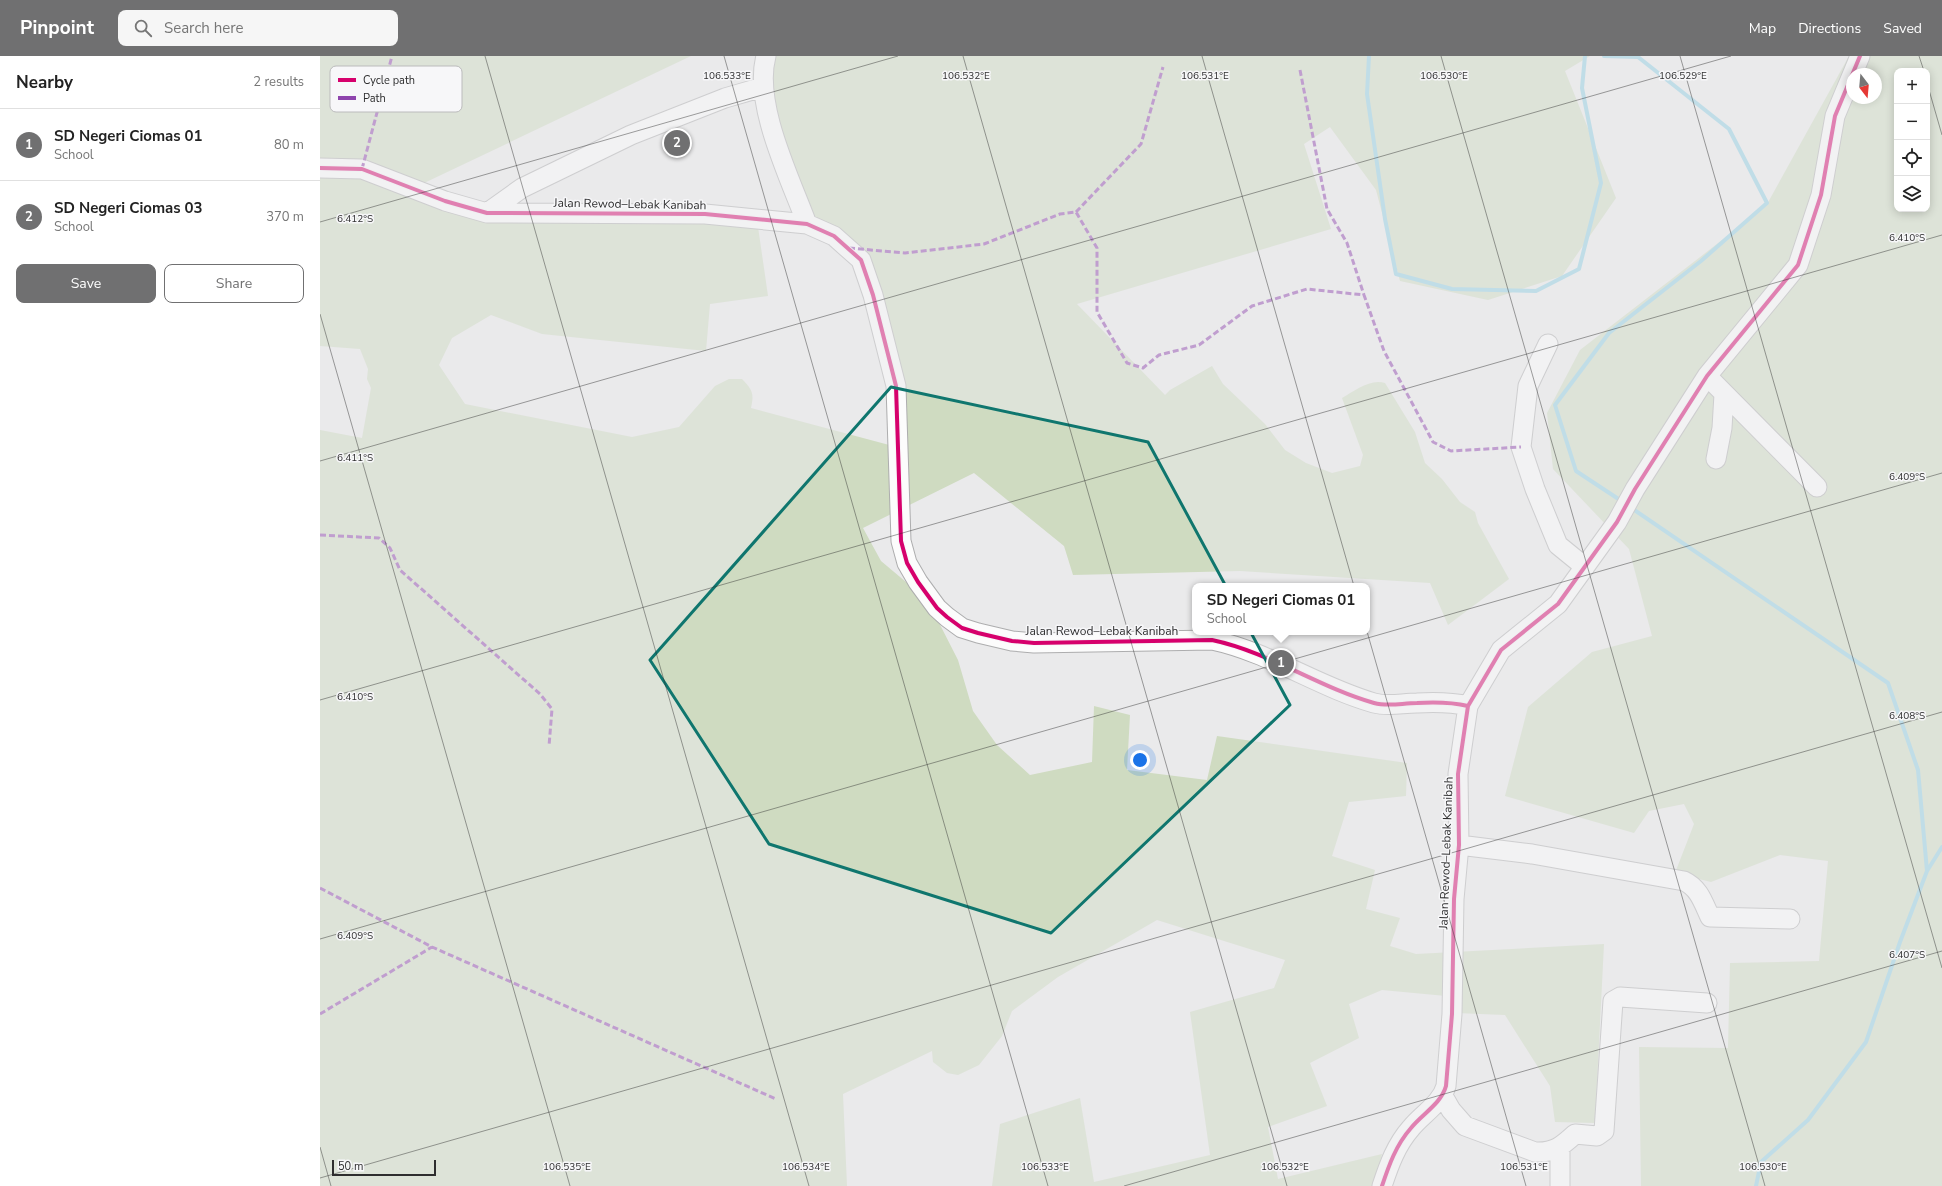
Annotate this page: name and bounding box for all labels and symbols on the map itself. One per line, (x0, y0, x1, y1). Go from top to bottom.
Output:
legend (330, 66, 462, 112)
north arrow (1846, 68, 1882, 104)
text: 106.533°E (703, 69, 751, 83)
text: 106.532°E (942, 69, 990, 83)
text: 106.531°E (1181, 69, 1229, 83)
text: 106.530°E (1420, 69, 1468, 83)
text: 106.529°E (1659, 69, 1707, 83)
text: Cycle path (363, 73, 415, 88)
text: Path (363, 91, 386, 106)
pin: 2 (664, 128, 690, 158)
street label: Jalan Rewod–Lebak Kanibah (552, 195, 707, 213)
text: 6.412°S (337, 212, 373, 226)
text: 6.410°S (1889, 231, 1925, 245)
text: 6.411°S (337, 451, 373, 465)
text: 6.409°S (1889, 470, 1925, 484)
street label: Jalan Rewod–Lebak Kanibah (1025, 623, 1178, 639)
pin: 1 (1268, 648, 1294, 678)
text: 6.410°S (337, 690, 373, 704)
text: 6.408°S (1889, 709, 1925, 723)
your location (1130, 750, 1150, 770)
street label: Jalan Rewod–Lebak Kanibah (1435, 776, 1457, 931)
text: 6.409°S (337, 929, 373, 943)
text: 6.407°S (1889, 948, 1925, 962)
scale bar (332, 1158, 436, 1177)
text: 106.535°E (543, 1160, 591, 1174)
text: 106.534°E (782, 1160, 830, 1174)
text: 106.533°E (1021, 1160, 1069, 1174)
text: 106.532°E (1261, 1160, 1309, 1174)
text: 106.531°E (1500, 1160, 1548, 1174)
text: 106.530°E (1739, 1160, 1787, 1174)

